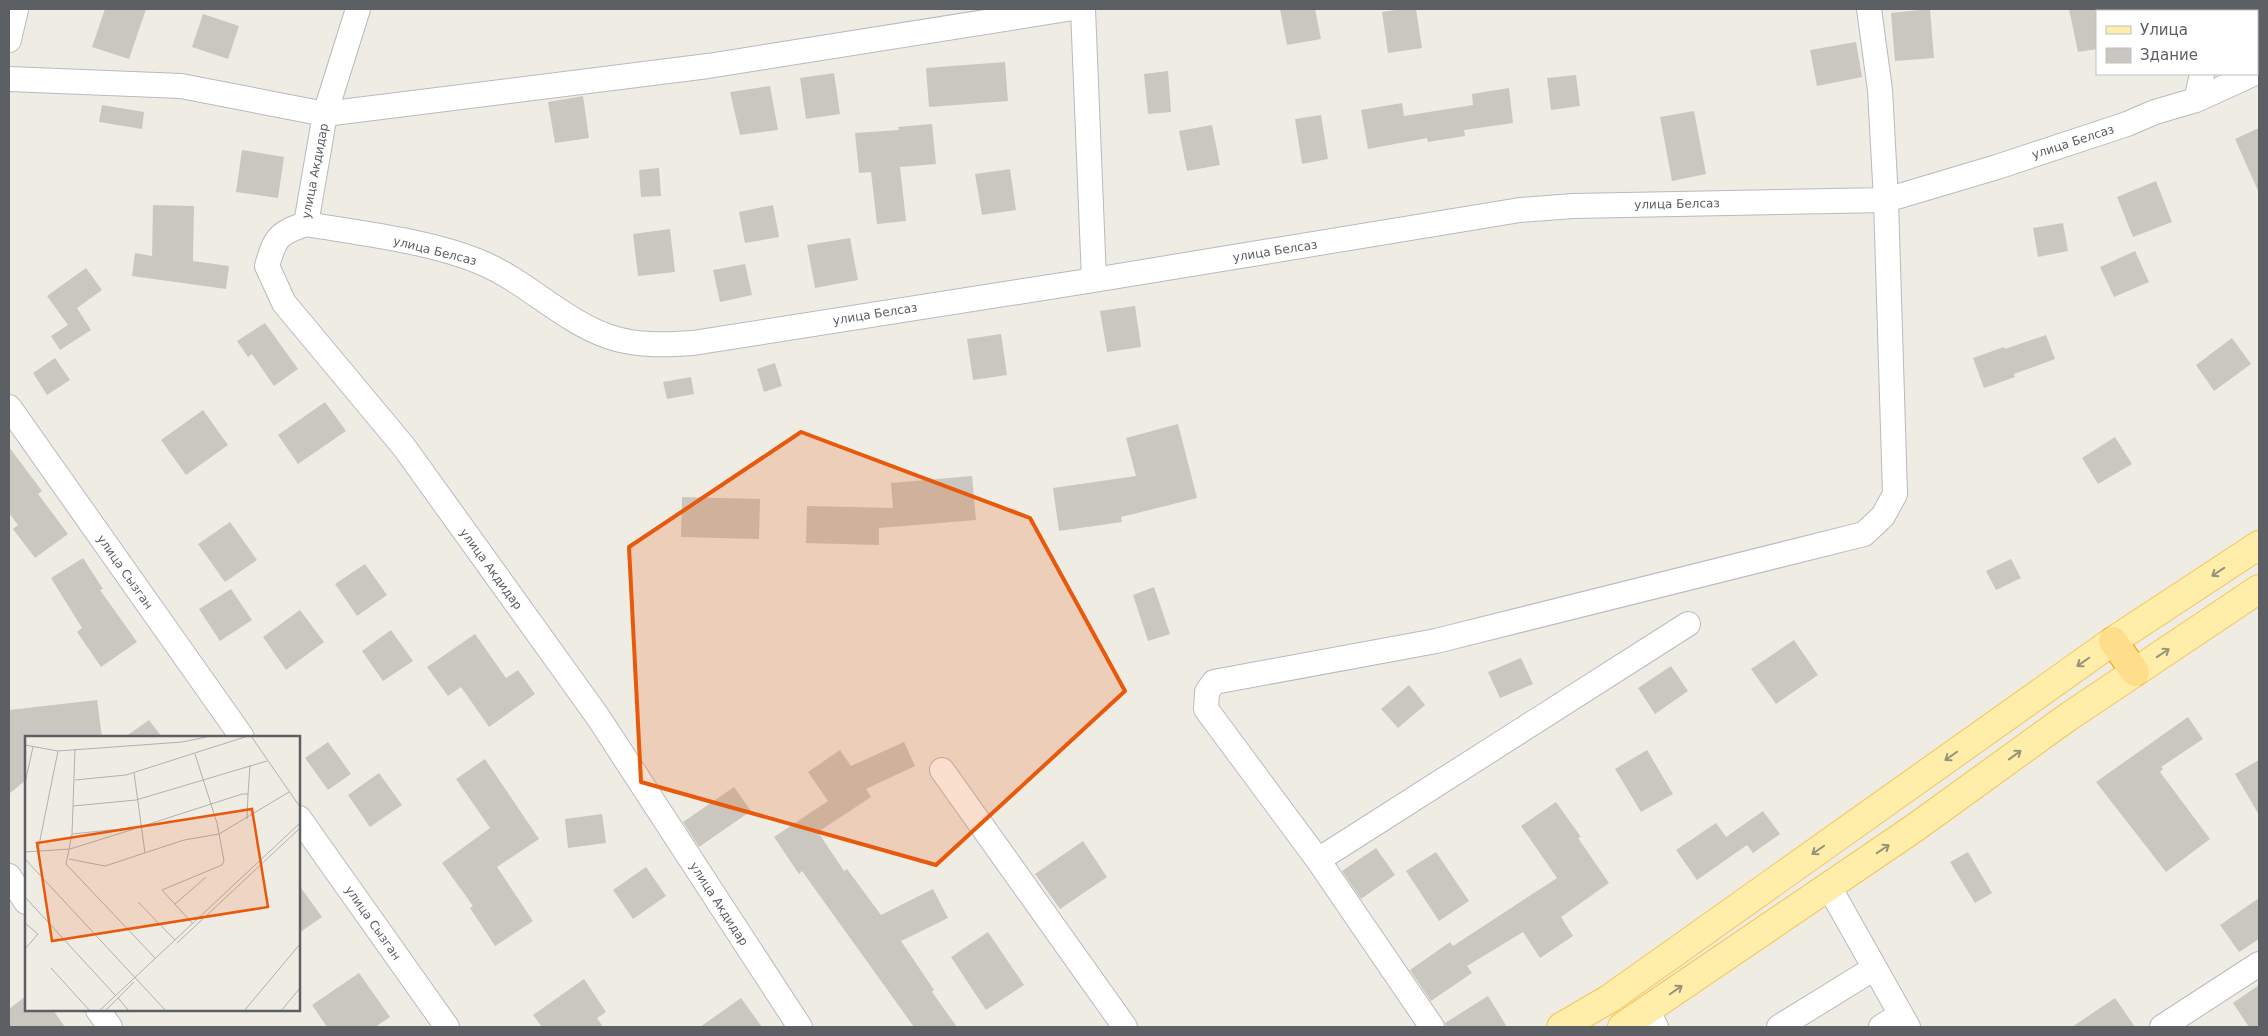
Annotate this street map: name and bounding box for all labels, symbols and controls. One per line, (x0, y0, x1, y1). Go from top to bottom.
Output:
legend (2096, 10, 2258, 75)
text: Улица (2140, 21, 2188, 39)
text: Здание (2140, 46, 2198, 64)
street label: улица Акдидар (299, 122, 331, 220)
street label: улица Белсаз (2030, 122, 2116, 162)
street label: улица Белсаз (1634, 196, 1720, 212)
street label: улица Белсаз (392, 234, 478, 268)
street label: улица Белсаз (1232, 237, 1318, 265)
street label: улица Белсаз (832, 300, 918, 328)
street label: улица Акдидар (457, 526, 525, 612)
street label: улица Сызган (94, 532, 156, 612)
one-way arrow (2212, 567, 2226, 577)
one-way arrow (2156, 648, 2170, 658)
one-way arrow (2076, 657, 2090, 667)
inset map (25, 736, 300, 1011)
one-way arrow (2008, 750, 2022, 760)
one-way arrow (1944, 751, 1958, 761)
one-way arrow (1875, 844, 1889, 854)
one-way arrow (1811, 845, 1825, 855)
street label: улица Акдидар (687, 860, 751, 948)
street label: улица Сызган (342, 883, 404, 963)
one-way arrow (1669, 985, 1683, 995)

